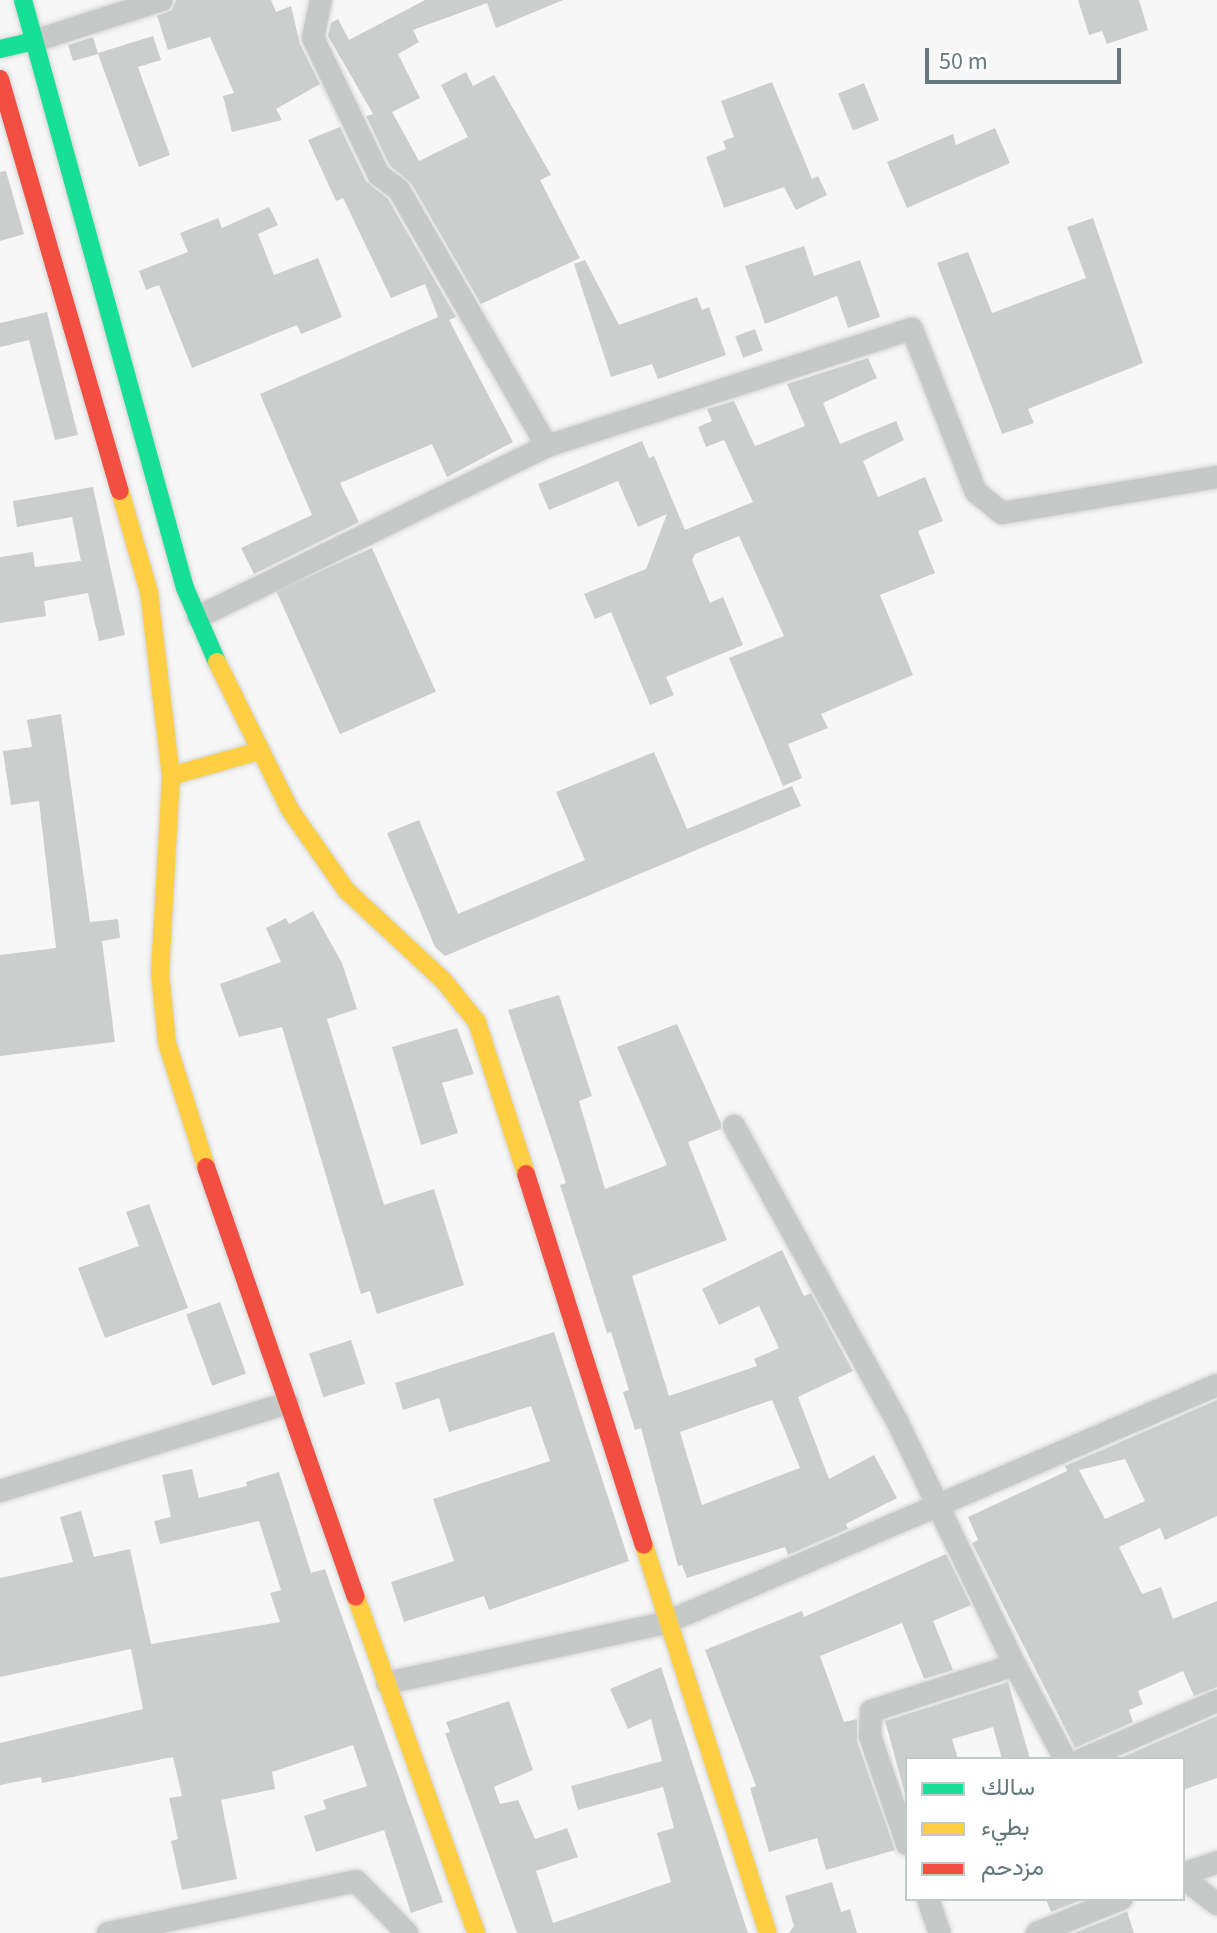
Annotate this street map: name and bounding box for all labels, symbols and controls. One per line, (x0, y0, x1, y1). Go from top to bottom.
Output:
scale bar (929, 32, 1125, 82)
text: 50 m (939, 44, 988, 79)
legend (905, 1757, 1185, 1901)
text: سالك (981, 1770, 1035, 1805)
text: بطيء (981, 1810, 1030, 1845)
text: مزدحم (981, 1850, 1044, 1885)

